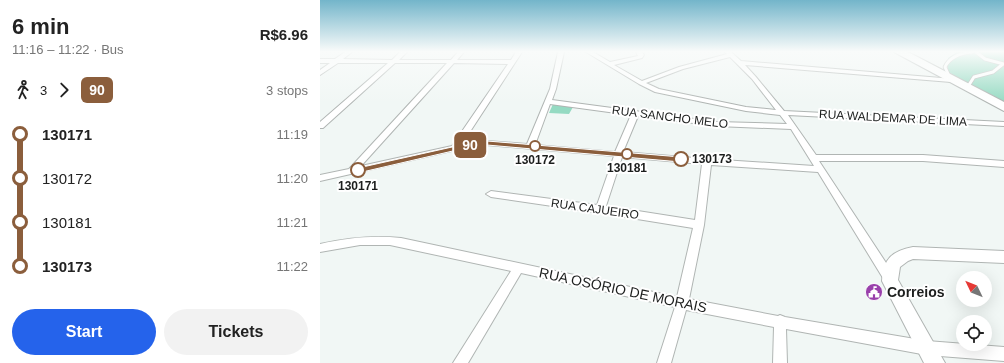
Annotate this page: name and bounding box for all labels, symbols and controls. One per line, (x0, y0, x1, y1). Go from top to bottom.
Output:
text: 6 min (12, 14, 69, 39)
text: R$6.96 (260, 26, 308, 43)
text: 11:16 – 11:22 · Bus (12, 42, 124, 57)
icon: walk (12, 79, 34, 101)
icon: forward (53, 79, 75, 101)
text: 90 (89, 82, 105, 98)
text: 3 (40, 83, 47, 98)
text: 3 stops (266, 83, 308, 98)
street label: RUA SANCHO MELO (611, 103, 729, 131)
street label: RUA WALDEMAR DE LIMA (819, 107, 967, 129)
text: 130171 (42, 126, 92, 143)
text: 11:19 (276, 127, 308, 142)
line badge: 90 (452, 132, 488, 158)
text: 90 (462, 137, 478, 153)
marker: 130172 (529, 140, 541, 152)
marker: 130181 (621, 148, 633, 160)
marker: 130173 (673, 151, 689, 167)
place label: 130173 (692, 152, 732, 166)
place label: 130172 (515, 153, 555, 167)
place label: 130181 (607, 161, 647, 175)
marker: 130171 (350, 162, 366, 178)
text: 130172 (42, 170, 92, 187)
text: 11:20 (276, 171, 308, 186)
place label: 130171 (338, 179, 378, 193)
street label: RUA CAJUEIRO (550, 196, 640, 222)
text: 130181 (42, 214, 92, 231)
text: 11:21 (276, 215, 308, 230)
text: 130173 (42, 258, 92, 275)
text: 11:22 (276, 259, 308, 274)
street label: RUA OSÓRIO DE MORAIS (538, 264, 708, 316)
north arrow (956, 271, 992, 307)
map controls (956, 271, 992, 351)
public building icon: Correios (864, 282, 884, 302)
place label: Correios (887, 284, 945, 300)
button: Start (12, 309, 156, 355)
button: Tickets (164, 309, 308, 355)
button: locate (956, 315, 992, 351)

